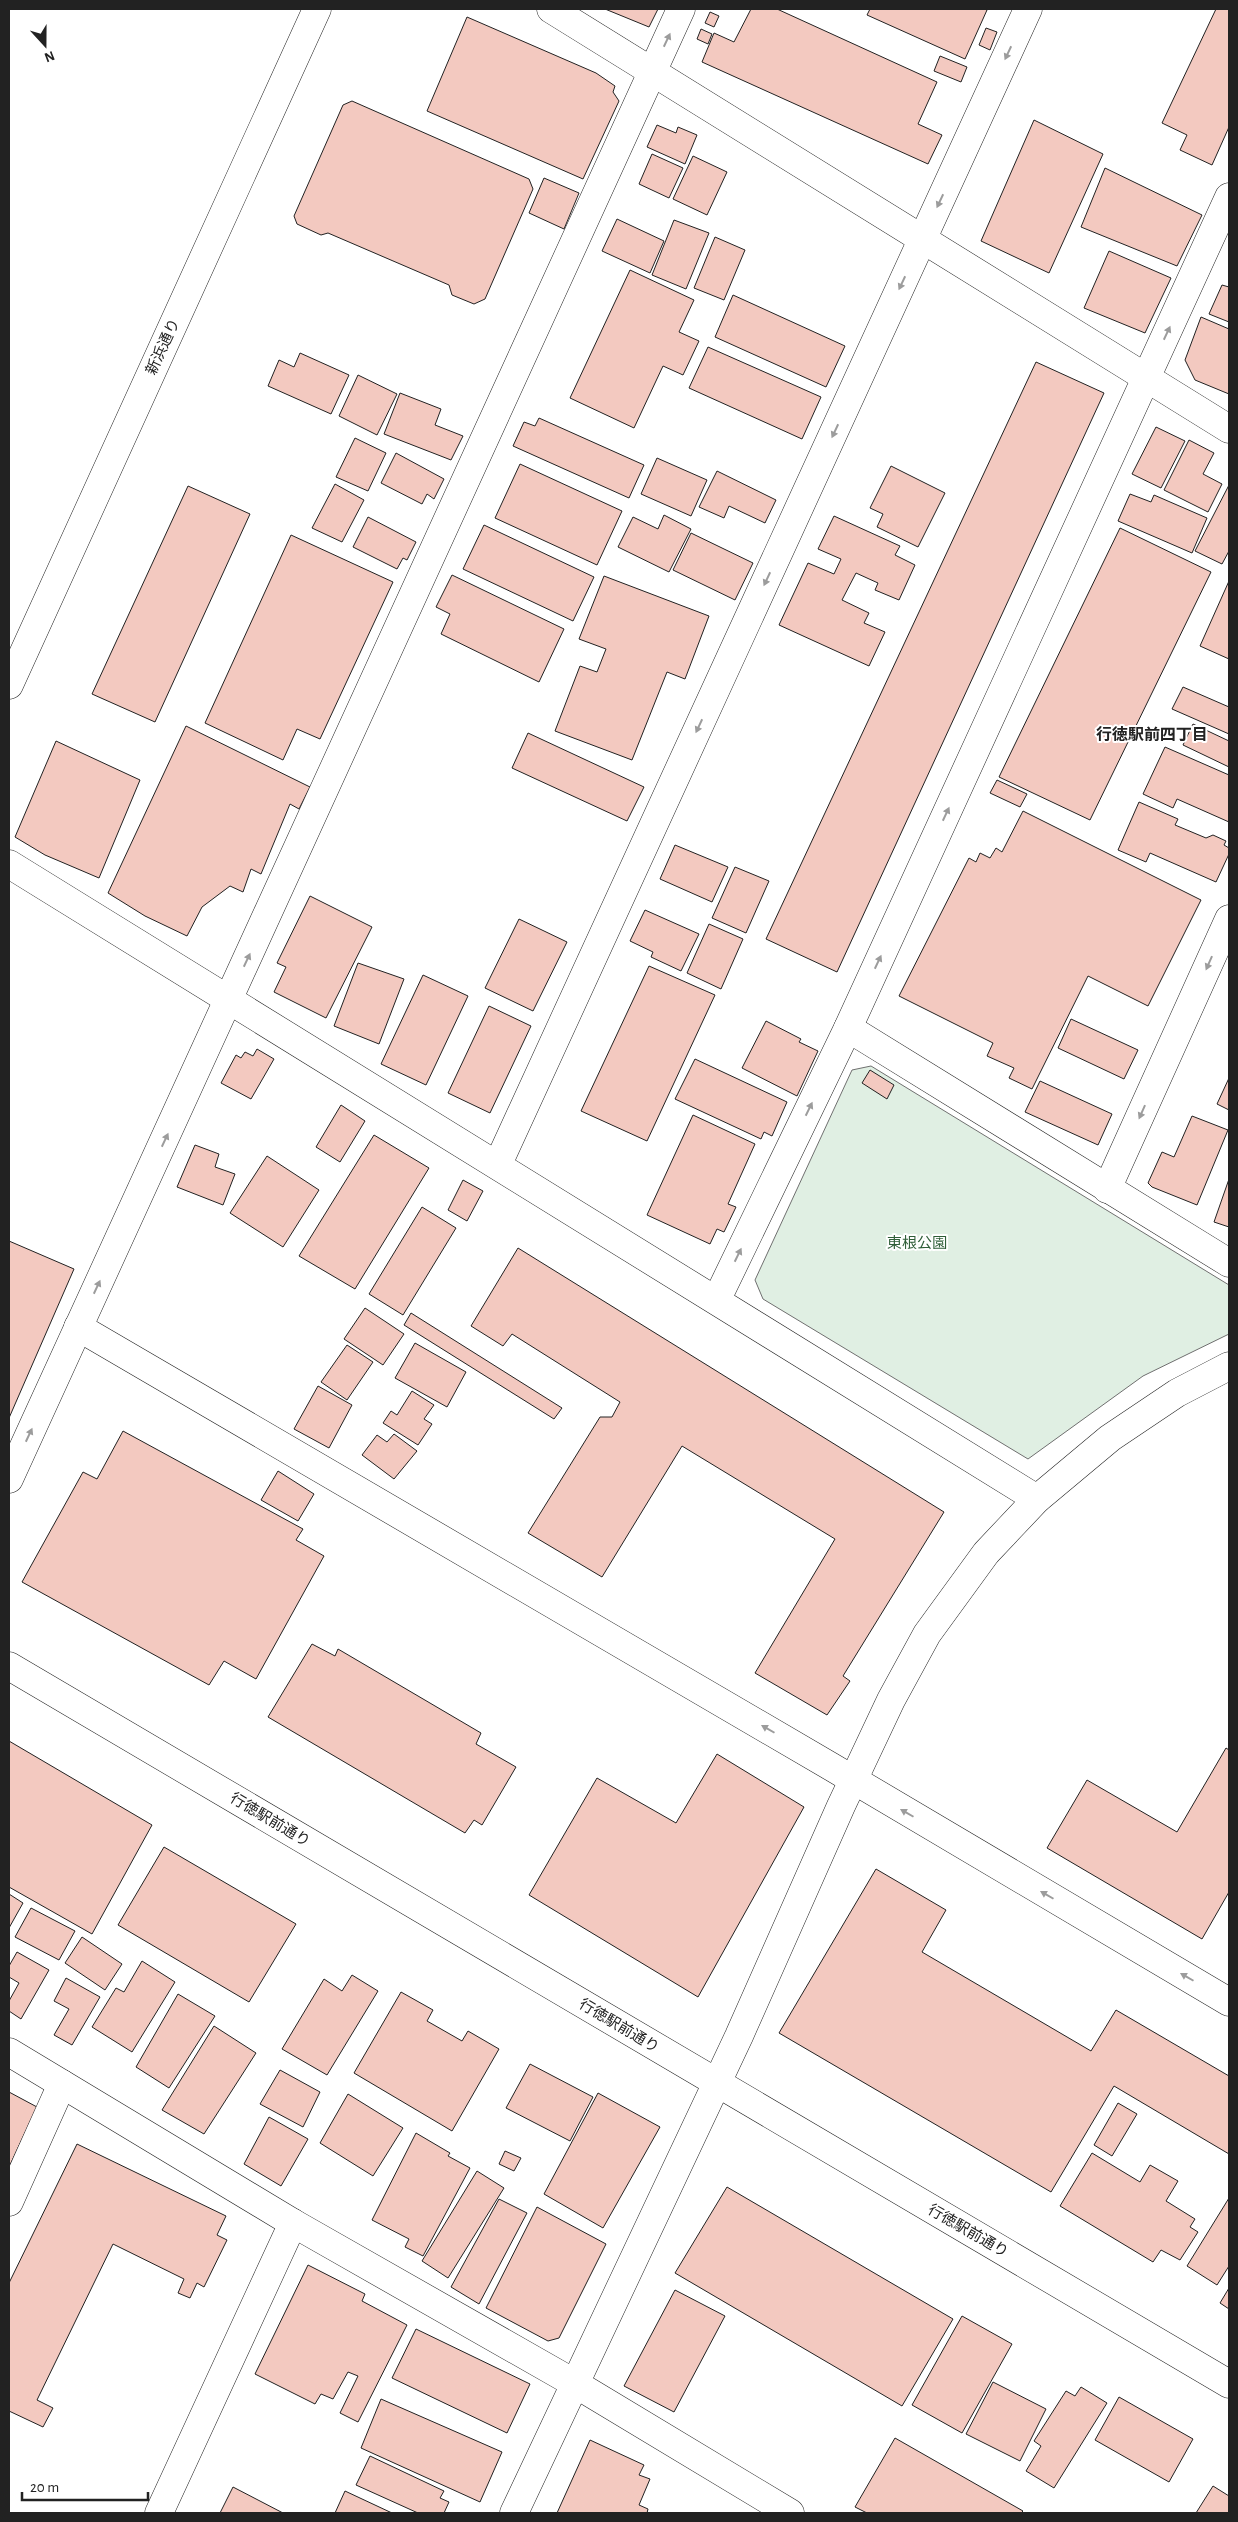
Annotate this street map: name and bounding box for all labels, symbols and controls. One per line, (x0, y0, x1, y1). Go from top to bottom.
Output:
north arrow (20, 20, 70, 70)
one-way arrow (663, 33, 671, 47)
one-way arrow (1004, 46, 1012, 60)
text: N (42, 48, 56, 64)
one-way arrow (936, 194, 944, 208)
one-way arrow (898, 276, 906, 290)
street label: 新浜通り (143, 316, 182, 377)
one-way arrow (1163, 326, 1171, 340)
one-way arrow (830, 424, 838, 438)
one-way arrow (762, 571, 771, 586)
one-way arrow (695, 719, 703, 733)
district label: 行徳駅前四丁目 (1096, 726, 1208, 743)
one-way arrow (941, 807, 950, 822)
one-way arrow (244, 953, 252, 967)
one-way arrow (874, 955, 882, 969)
one-way arrow (1205, 956, 1213, 970)
one-way arrow (805, 1102, 813, 1116)
one-way arrow (1138, 1105, 1146, 1119)
one-way arrow (161, 1133, 169, 1147)
park label: 東根公園 (887, 1235, 947, 1251)
one-way arrow (734, 1248, 742, 1263)
one-way arrow (93, 1280, 101, 1294)
one-way arrow (25, 1428, 33, 1442)
one-way arrow (760, 1725, 775, 1733)
street label: 行徳駅前通り (228, 1790, 313, 1850)
one-way arrow (900, 1808, 914, 1817)
one-way arrow (1040, 1891, 1055, 1899)
one-way arrow (1181, 1973, 1194, 1982)
street label: 行徳駅前通り (577, 1996, 662, 2056)
street label: 行徳駅前通り (925, 2201, 1011, 2260)
scale bar (22, 2470, 149, 2502)
text: 20 m (30, 2480, 59, 2495)

